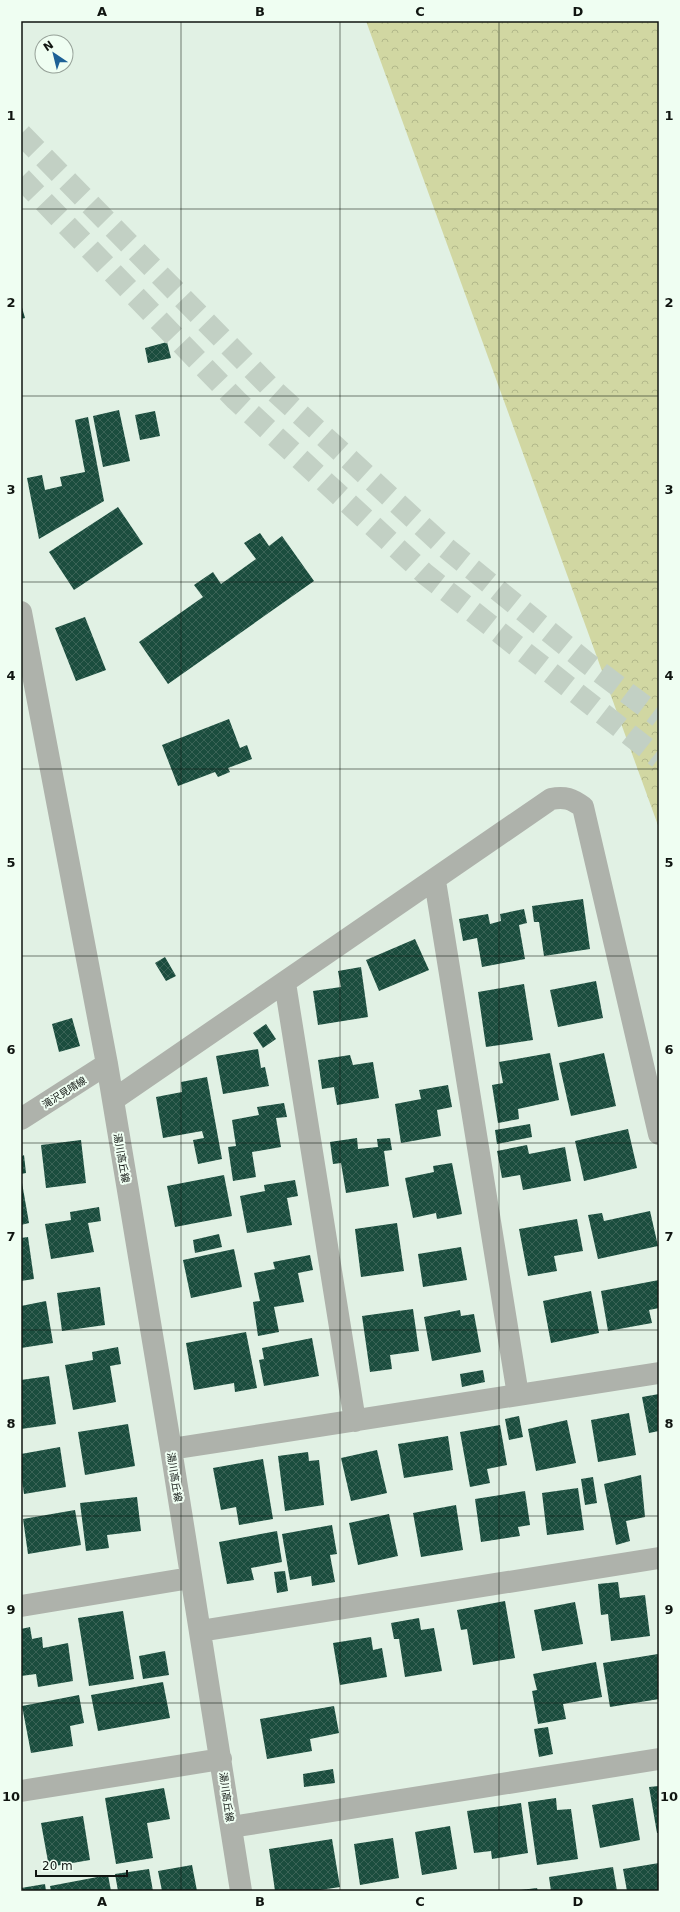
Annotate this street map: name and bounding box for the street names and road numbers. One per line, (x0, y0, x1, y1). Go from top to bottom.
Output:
street label: 滝沢見晴線 (40, 1075, 88, 1110)
street label: 湯川高丘線 (112, 1133, 131, 1184)
street label: 湯川高丘線 (165, 1452, 184, 1503)
street label: 湯川高丘線 (218, 1772, 235, 1823)

